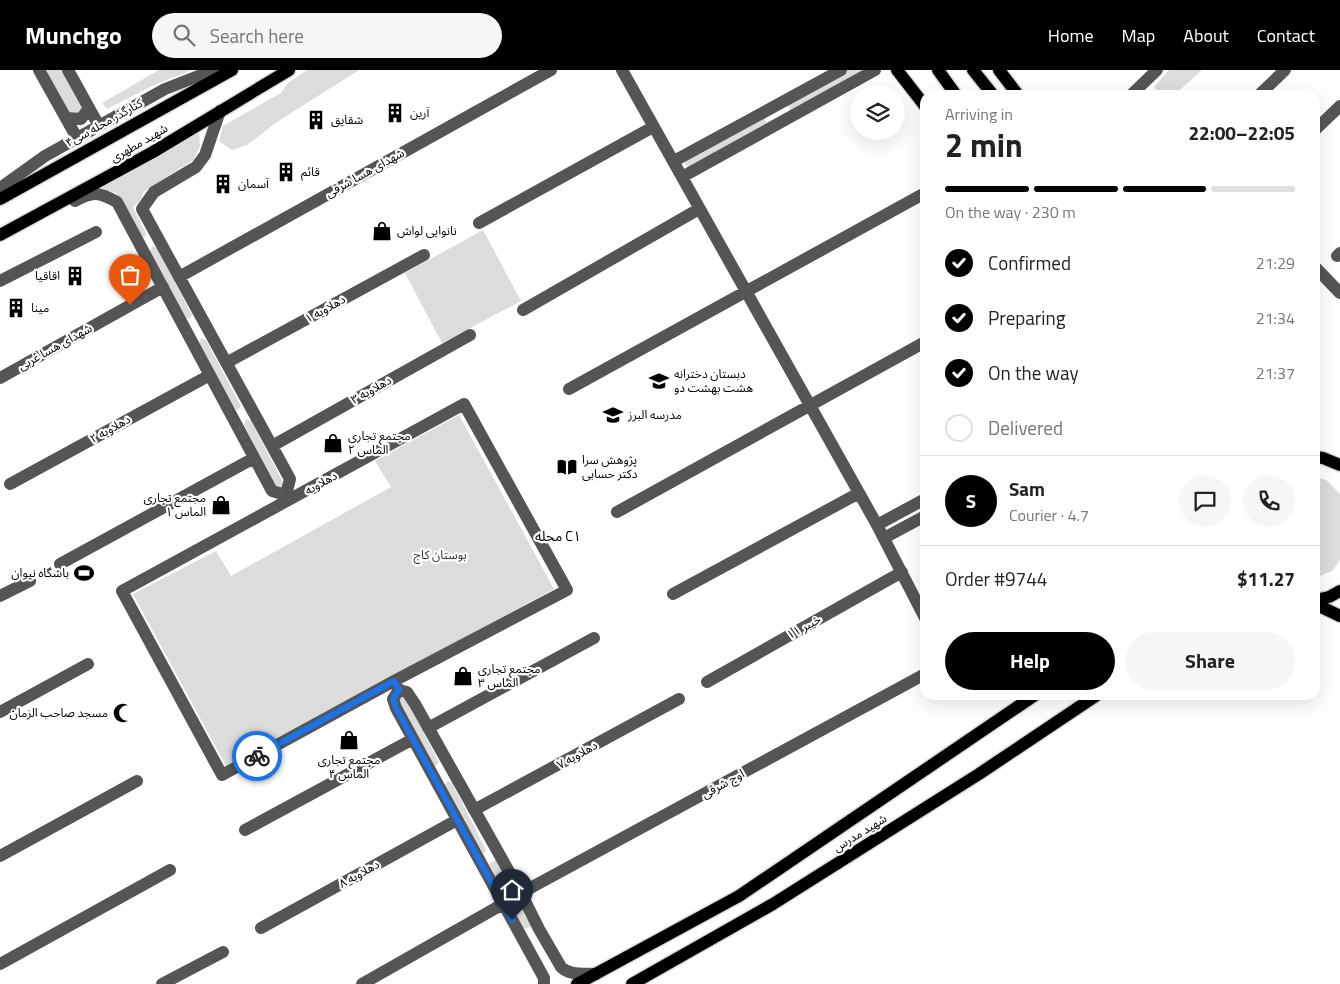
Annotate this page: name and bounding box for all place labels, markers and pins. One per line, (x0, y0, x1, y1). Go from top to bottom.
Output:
building icon: آرین (384, 102, 406, 124)
place label: آرین (410, 103, 430, 122)
building icon: شقایق (305, 109, 327, 131)
place label: شقایق (331, 110, 363, 129)
building icon: قائم (275, 161, 297, 183)
place label: قائم (301, 162, 320, 181)
building icon: آسمان (212, 173, 234, 195)
place label: آسمان (238, 174, 269, 193)
shop icon: نانوایی لواش (371, 220, 393, 242)
place label: نانوایی لواش (397, 221, 457, 240)
pin (109, 254, 151, 305)
building icon: اقاقیا (64, 265, 86, 287)
place label: اقاقیا (35, 266, 60, 285)
building icon: مینا (5, 297, 27, 319)
place label: مینا (31, 298, 49, 317)
place label: دبستان دخترانه هشت بهشت دو (674, 364, 753, 397)
school or university icon: دبستان دخترانه هشت بهشت دو (648, 370, 670, 392)
school or university icon: مدرسه البرز (602, 404, 624, 426)
place label: مدرسه البرز (627, 405, 682, 424)
place label: مجتمع تجاری الماس ۲ (348, 426, 411, 459)
shop icon: مجتمع تجاری الماس ۲ (322, 432, 344, 454)
place label: پژوهش سرا دکتر حسابی (582, 450, 638, 483)
library icon: پژوهش سرا دکتر حسابی (556, 456, 578, 478)
place label: مجتمع تجاری الماس ۱ (143, 488, 206, 521)
shop icon: مجتمع تجاری الماس ۱ (210, 494, 232, 516)
sports icon: باشگاه نیوان (73, 562, 95, 584)
place label: باشگاه نیوان (11, 563, 69, 582)
place label: مجتمع تجاری الماس ۳ (478, 659, 541, 692)
shop icon: مجتمع تجاری الماس ۳ (452, 665, 474, 687)
mosque icon: مسجد صاحب الزمان (112, 702, 134, 724)
place label: مسجد صاحب الزمان (9, 703, 108, 722)
shop icon: مجتمع تجاری الماس ۴ (338, 729, 360, 751)
place label: مجتمع تجاری الماس ۴ (318, 750, 380, 783)
pin (491, 869, 533, 920)

